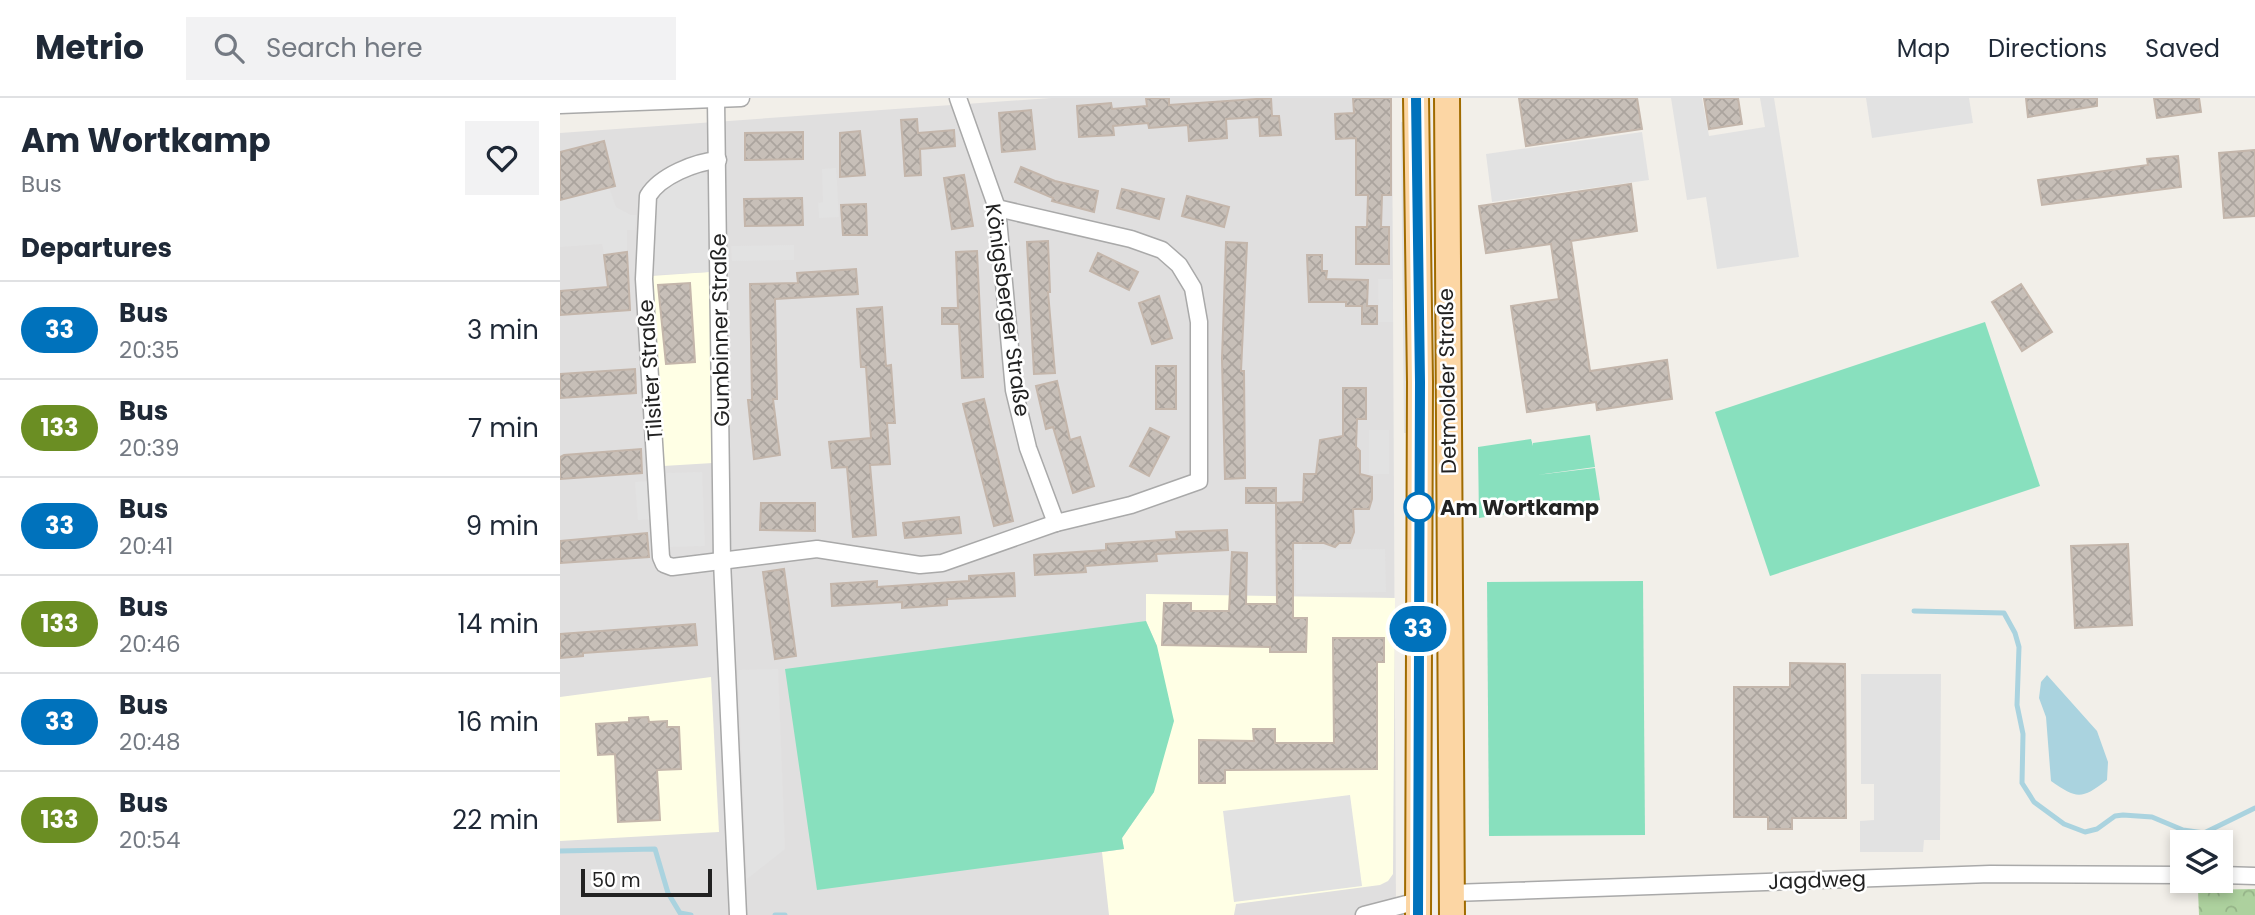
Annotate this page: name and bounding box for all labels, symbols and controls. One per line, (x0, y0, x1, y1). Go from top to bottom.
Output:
search box (186, 17, 676, 80)
text: Metrio (35, 24, 144, 71)
icon: search (210, 29, 248, 67)
text: Search here (266, 30, 423, 66)
text: Map (1897, 32, 1950, 65)
text: Directions (1988, 32, 2107, 65)
text: Saved (2145, 32, 2220, 65)
text: Am Wortkamp (21, 117, 271, 164)
button: heart (465, 121, 539, 195)
text: Bus (21, 168, 62, 200)
street label: Königsberger Straße (979, 202, 1037, 418)
text: Departures (21, 230, 172, 266)
street label: Gumbinner Straße (704, 233, 736, 427)
street label: Detmolder Straße (1431, 288, 1463, 474)
text: Bus (119, 295, 168, 331)
street label: Tilsiter Straße (631, 299, 669, 441)
text: 3 min (467, 312, 539, 348)
text: 33 (45, 313, 74, 346)
text: 20:35 (119, 334, 180, 366)
text: Bus (119, 393, 168, 429)
text: 7 min (468, 410, 539, 446)
text: 133 (40, 411, 79, 444)
text: 20:39 (119, 432, 180, 464)
text: Bus (119, 491, 168, 527)
marker: Am Wortkamp (1404, 492, 1434, 522)
place label: Am Wortkamp (1440, 493, 1599, 522)
text: 9 min (466, 508, 539, 544)
text: 33 (45, 509, 74, 542)
text: 20:41 (119, 530, 173, 562)
text: Bus (119, 589, 168, 625)
text: 14 min (458, 606, 539, 642)
line badge: 33 (1386, 606, 1449, 652)
text: 133 (40, 607, 79, 640)
text: 33 (1403, 612, 1433, 645)
text: 20:46 (119, 628, 181, 660)
text: Bus (119, 687, 168, 723)
text: 16 min (457, 704, 539, 740)
text: 33 (45, 705, 74, 738)
text: 20:48 (119, 726, 181, 758)
text: Bus (119, 785, 168, 821)
text: 22 min (452, 802, 539, 838)
text: 133 (40, 803, 79, 836)
text: 20:54 (119, 824, 180, 856)
map controls (2170, 830, 2233, 893)
button: layers (2170, 830, 2233, 893)
street label: Jagdweg (1767, 864, 1867, 896)
scale bar (581, 866, 712, 898)
text: 50 m (592, 867, 641, 894)

